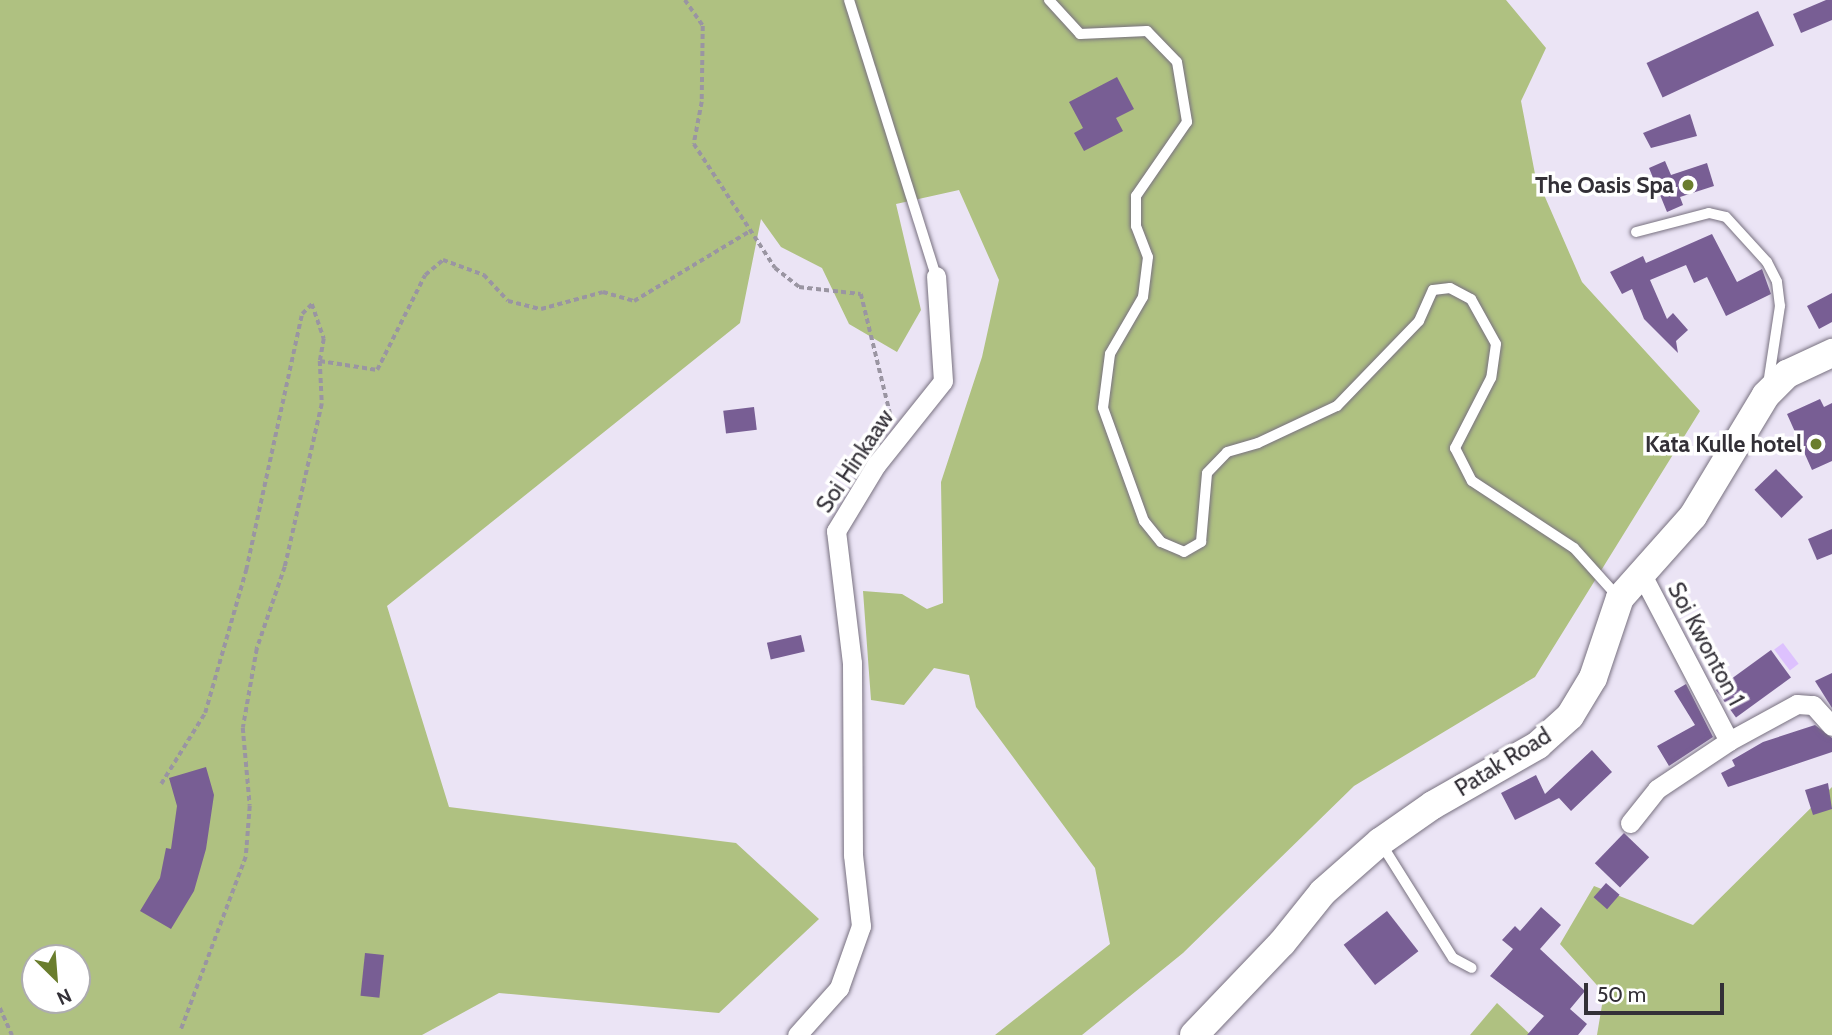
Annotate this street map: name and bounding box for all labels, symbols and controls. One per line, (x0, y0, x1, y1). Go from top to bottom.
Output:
place label: The Oasis Spa (1535, 171, 1674, 199)
marker: The Oasis Spa (1680, 177, 1696, 193)
street label: Soi Hinkaaw (810, 404, 900, 518)
place label: Kata Kulle hotel (1645, 430, 1802, 458)
marker: Kata Kulle hotel (1808, 436, 1824, 452)
street label: Soi Kwonton 1 (1662, 578, 1750, 710)
street label: Patak Road (1450, 722, 1556, 802)
north arrow (21, 944, 91, 1014)
scale bar (1587, 968, 1727, 1012)
text: 50 m (1597, 982, 1646, 1007)
text: N (53, 983, 75, 1010)

